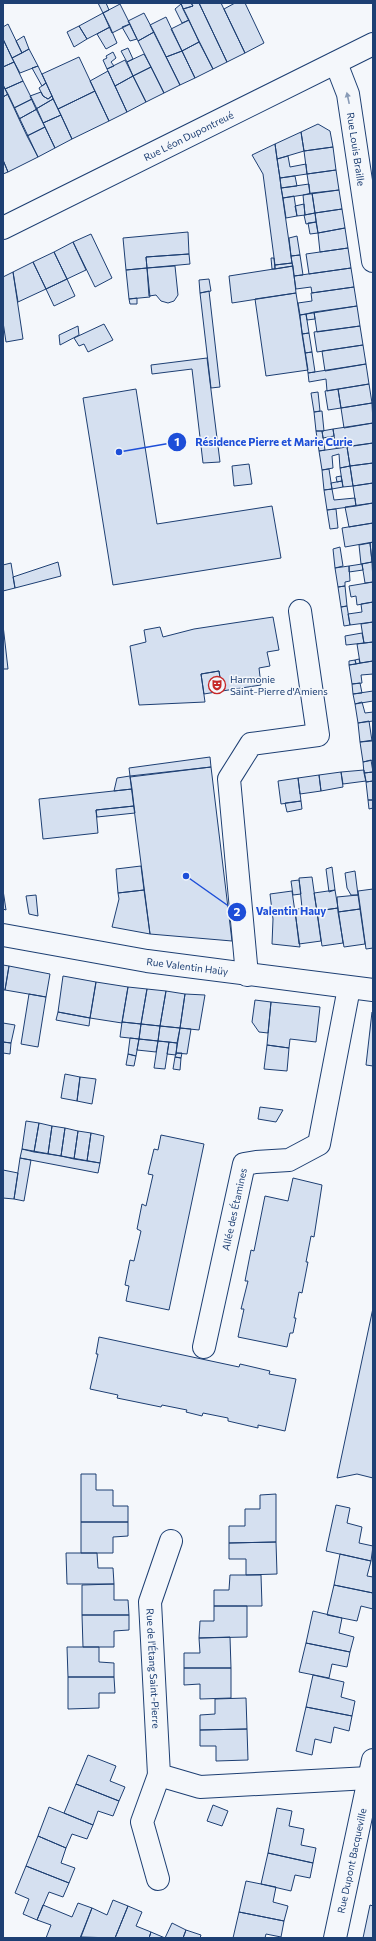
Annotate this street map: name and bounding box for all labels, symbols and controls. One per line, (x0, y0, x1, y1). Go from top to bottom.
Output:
one-way arrow (345, 91, 351, 104)
street label: Rue Léon Dupontreué (141, 108, 235, 163)
street label: Rue Louis Braille (345, 111, 368, 187)
callout: Résidence Pierre et Marie Curie (167, 431, 361, 454)
text: 1 (174, 434, 180, 448)
text: Résidence Pierre et Marie Curie (195, 435, 353, 448)
place label: Harmonie Saint-Pierre d'Amiens (230, 673, 328, 697)
theatre icon: Harmonie Saint-Pierre d'Amiens (207, 675, 227, 695)
callout: Valentin Hauy (227, 900, 334, 923)
text: 2 (234, 904, 241, 918)
text: Valentin Hauy (256, 904, 326, 917)
street label: Rue Valentin Haüy (146, 955, 229, 977)
street label: Allée des Étamines (219, 1166, 249, 1252)
street label: Rue de l'Étang Saint-Pierre (144, 1608, 163, 1729)
street label: Rue Dupont Bacqueville (334, 1807, 369, 1915)

